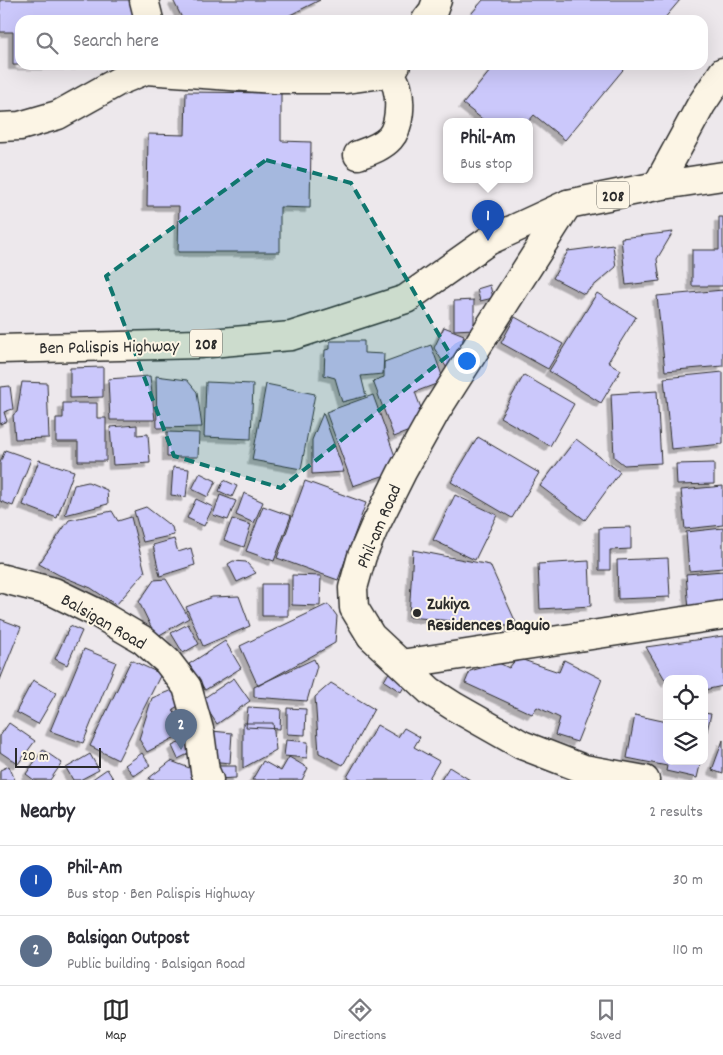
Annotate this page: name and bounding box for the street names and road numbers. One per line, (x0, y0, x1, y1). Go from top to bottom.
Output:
road number: 208 (597, 182, 629, 208)
road number: 208 (190, 329, 222, 356)
street label: Ben Palispis Highway (39, 335, 180, 362)
street label: Phil-am Road (351, 481, 409, 573)
street label: Balsigan Road (56, 589, 150, 658)

